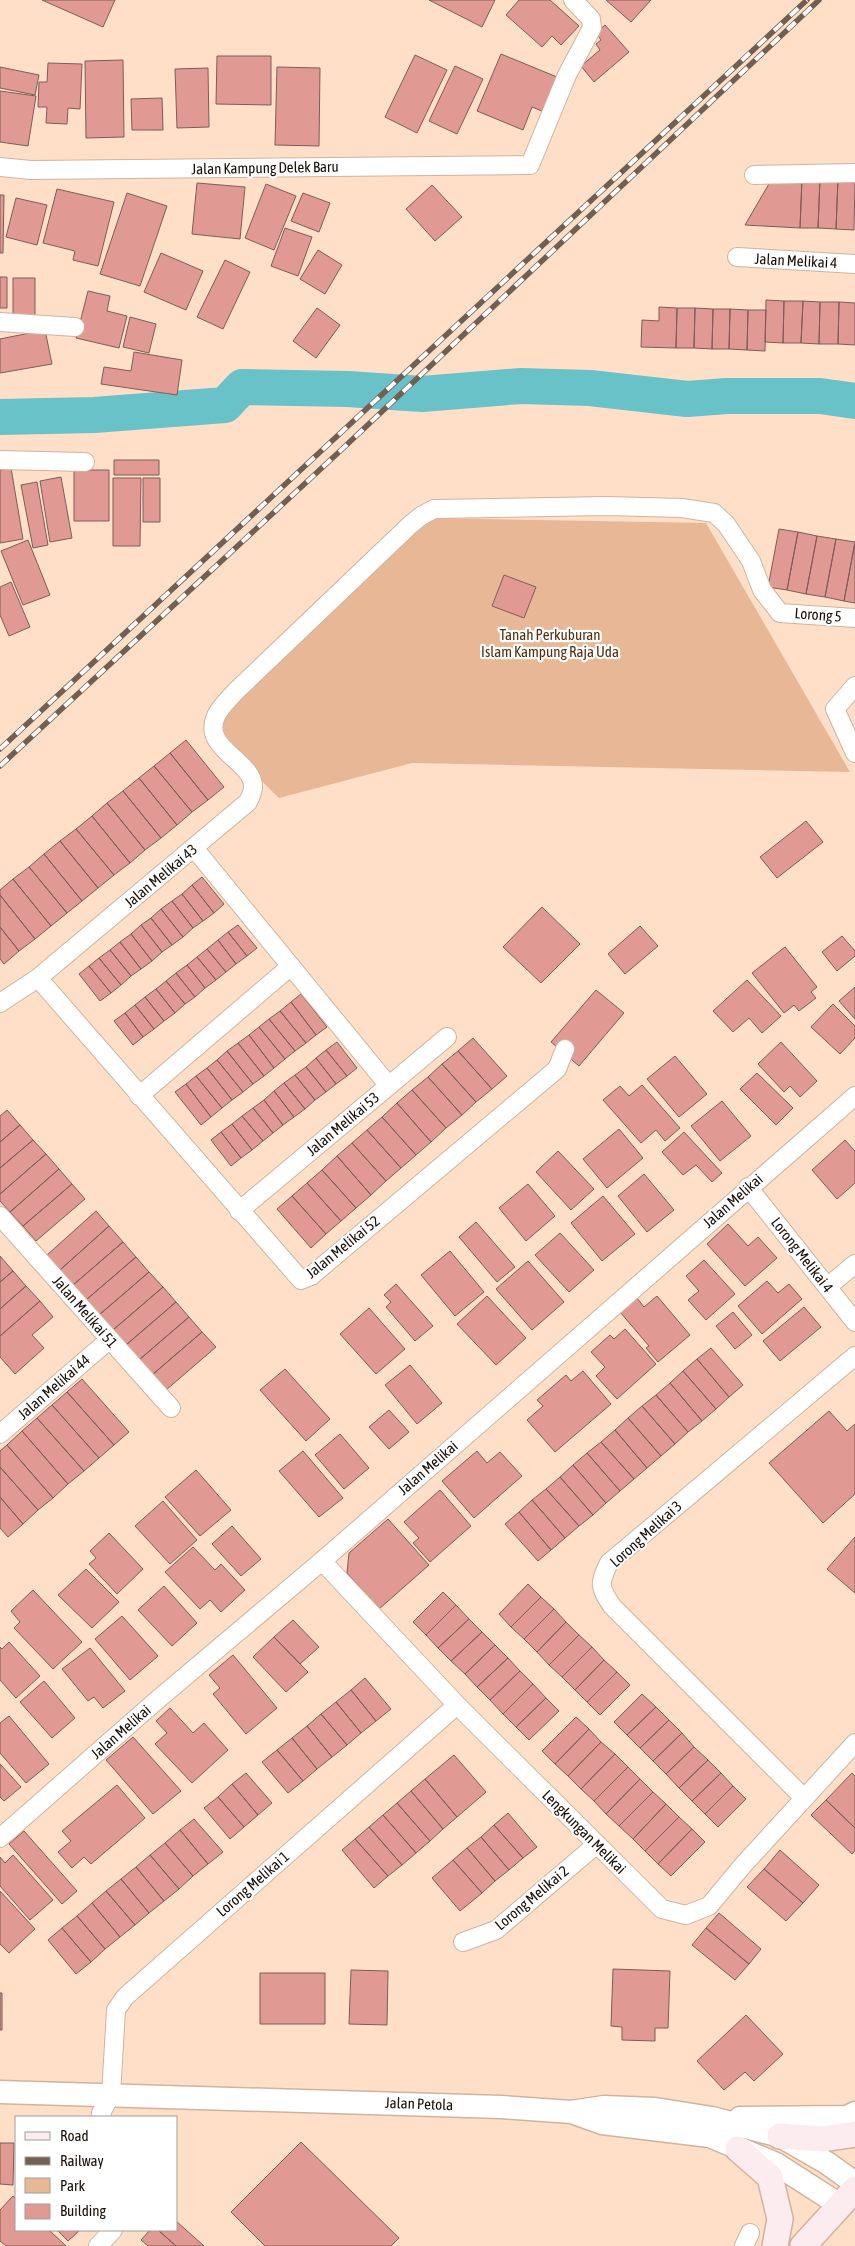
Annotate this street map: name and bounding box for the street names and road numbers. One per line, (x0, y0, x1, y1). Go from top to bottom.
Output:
street label: Jalan Kampung Delek Baru (191, 158, 339, 177)
street label: Jalan Melikai 4 (754, 250, 838, 271)
street label: Lorong 5 (794, 604, 842, 625)
street label: Jalan Melikai 43 (121, 840, 200, 911)
street label: Jalan Melikai 53 (303, 1088, 382, 1159)
street label: Jalan Melikai (699, 1170, 766, 1231)
street label: Jalan Melikai 52 (303, 1212, 383, 1281)
street label: Lorong Melikai 4 (768, 1214, 837, 1296)
street label: Jalan Melikai 51 (50, 1272, 121, 1351)
street label: Jalan Melikai 44 (14, 1351, 93, 1422)
street label: Jalan Melikai (394, 1437, 461, 1498)
street label: Lorong Melikai 3 (606, 1497, 685, 1570)
street label: Jalan Melikai (87, 1701, 154, 1762)
street label: Lengkungan Melikai (539, 1786, 630, 1877)
street label: Lorong Melikai 1 (213, 1848, 292, 1920)
street label: Lorong Melikai 2 (492, 1862, 572, 1933)
street label: Jalan Petola (385, 2094, 453, 2113)

